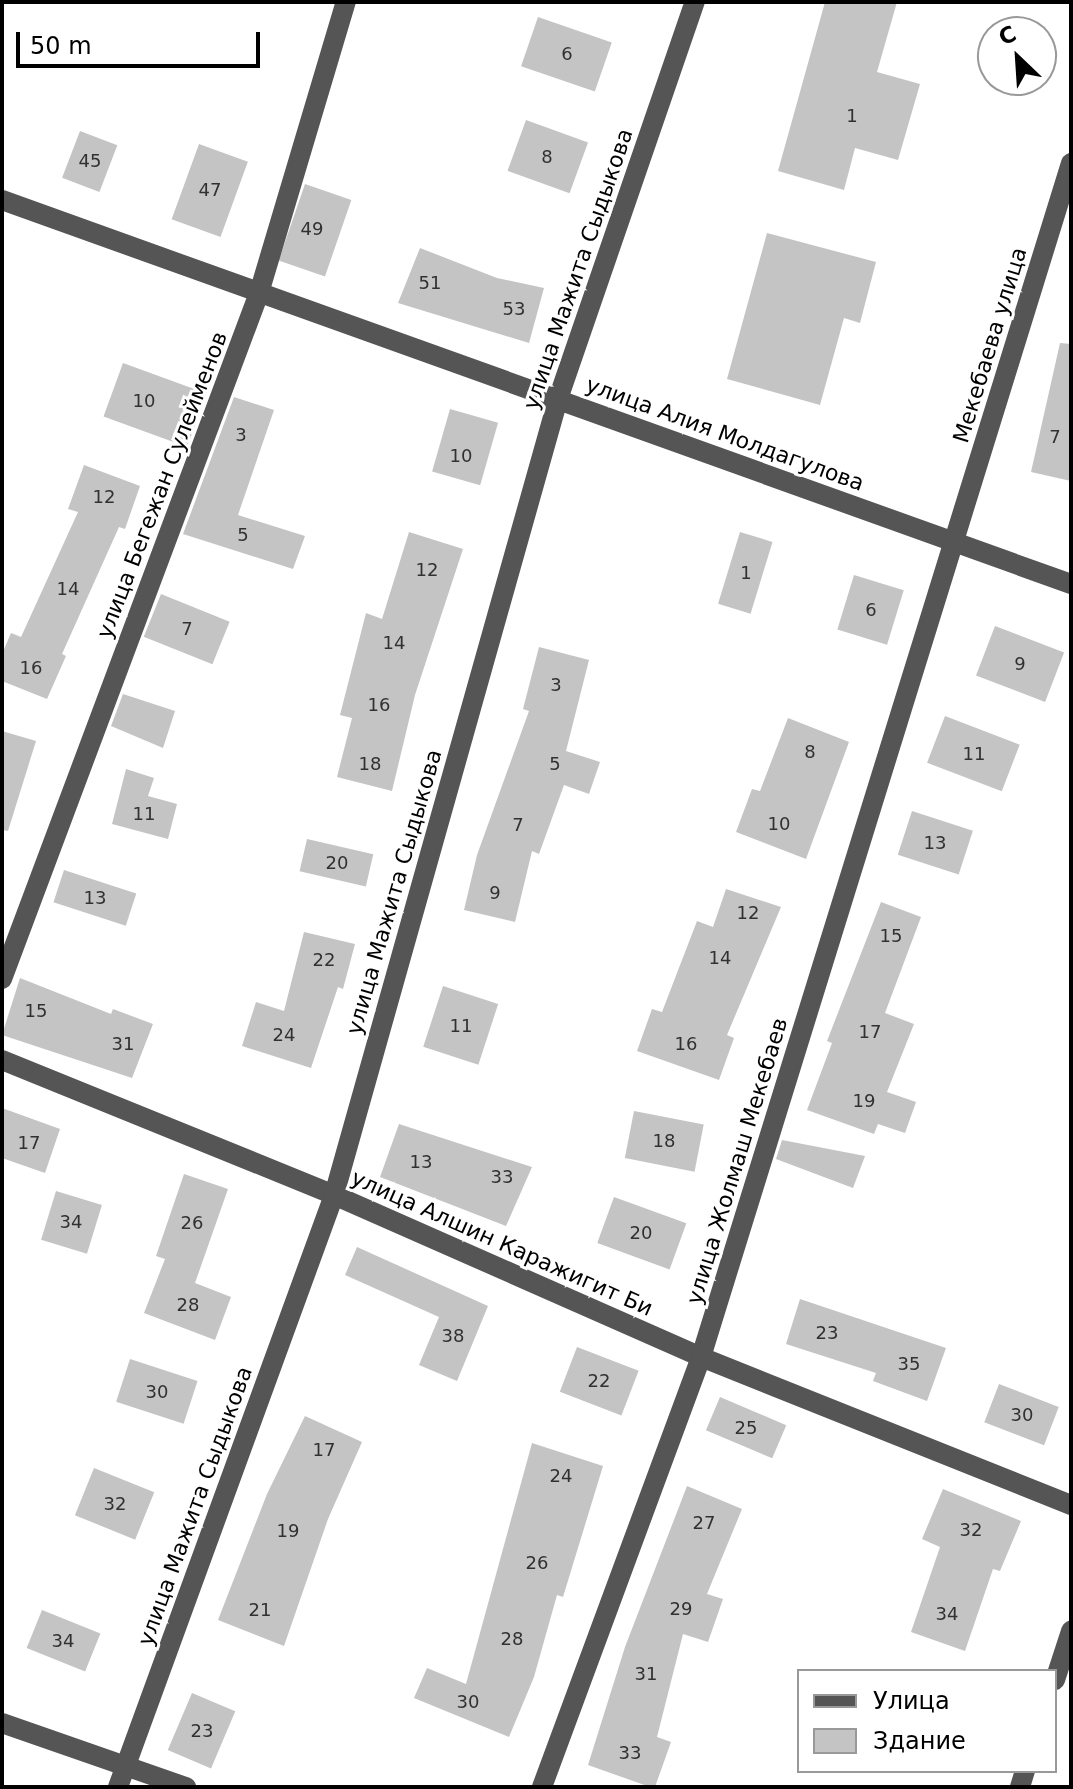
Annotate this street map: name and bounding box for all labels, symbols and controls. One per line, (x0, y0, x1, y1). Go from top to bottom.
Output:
scale bar (20, 16, 264, 66)
north arrow (977, 16, 1057, 96)
text: С (995, 21, 1020, 50)
text: 50 m (30, 32, 92, 60)
house number: 6 (561, 43, 573, 65)
house number: 1 (846, 105, 858, 127)
street label: улица Мажита Сыдыкова (517, 125, 639, 413)
house number: 8 (541, 146, 553, 168)
house number: 45 (79, 150, 101, 172)
house number: 47 (199, 179, 221, 201)
house number: 49 (301, 218, 323, 240)
street label: Мекебаева улица (948, 244, 1032, 446)
house number: 51 (419, 272, 441, 294)
house number: 53 (503, 298, 525, 320)
street label: улица Бегежан Сулейменов (91, 328, 233, 642)
street label: улица Алия Молдагулова (582, 371, 868, 497)
house number: 10 (133, 390, 155, 412)
house number: 3 (235, 424, 247, 446)
house number: 7 (1049, 426, 1061, 448)
house number: 10 (450, 445, 472, 467)
house number: 12 (93, 486, 115, 508)
house number: 5 (237, 524, 249, 546)
house number: 12 (416, 559, 438, 581)
house number: 1 (740, 562, 752, 584)
house number: 14 (57, 578, 79, 600)
house number: 6 (865, 599, 877, 621)
house number: 7 (181, 618, 193, 640)
house number: 14 (383, 632, 405, 654)
house number: 9 (1014, 653, 1026, 675)
house number: 16 (20, 657, 42, 679)
house number: 3 (550, 674, 562, 696)
house number: 16 (368, 694, 390, 716)
house number: 8 (804, 741, 816, 763)
house number: 11 (963, 743, 985, 765)
street label: улица Мажита Сыдыкова (341, 746, 447, 1038)
house number: 18 (359, 753, 381, 775)
house number: 5 (549, 753, 561, 775)
house number: 11 (133, 803, 155, 825)
house number: 10 (768, 813, 790, 835)
house number: 7 (512, 814, 524, 836)
house number: 13 (924, 832, 946, 854)
house number: 20 (326, 852, 348, 874)
house number: 9 (489, 882, 501, 904)
house number: 13 (84, 887, 106, 909)
house number: 12 (737, 902, 759, 924)
house number: 15 (880, 925, 902, 947)
house number: 14 (709, 947, 731, 969)
house number: 22 (313, 949, 335, 971)
house number: 15 (25, 1000, 47, 1022)
house number: 11 (450, 1015, 472, 1037)
street label: улица Жолмаш Мекебаев (681, 1015, 793, 1307)
house number: 17 (859, 1021, 881, 1043)
house number: 24 (273, 1024, 295, 1046)
house number: 31 (112, 1033, 134, 1055)
house number: 16 (675, 1033, 697, 1055)
house number: 19 (853, 1090, 875, 1112)
house number: 18 (653, 1130, 675, 1152)
house number: 17 (18, 1132, 40, 1154)
house number: 13 (410, 1151, 432, 1173)
street label: улица Алшин Каражигит Би (347, 1164, 657, 1322)
house number: 33 (491, 1166, 513, 1188)
house number: 34 (60, 1211, 82, 1233)
house number: 26 (181, 1212, 203, 1234)
house number: 20 (630, 1222, 652, 1244)
house number: 28 (177, 1294, 199, 1316)
house number: 23 (816, 1322, 838, 1344)
house number: 38 (442, 1325, 464, 1347)
house number: 35 (898, 1353, 920, 1375)
street label: улица Мажита Сыдыкова (132, 1363, 258, 1649)
house number: 22 (588, 1370, 610, 1392)
house number: 30 (146, 1381, 168, 1403)
house number: 30 (1011, 1404, 1033, 1426)
house number: 25 (735, 1417, 757, 1439)
house number: 17 (313, 1439, 335, 1461)
house number: 24 (550, 1465, 572, 1487)
house number: 32 (104, 1493, 126, 1515)
house number: 27 (693, 1512, 715, 1534)
house number: 32 (960, 1519, 982, 1541)
house number: 19 (277, 1520, 299, 1542)
house number: 26 (526, 1552, 548, 1574)
house number: 29 (670, 1598, 692, 1620)
house number: 21 (249, 1599, 271, 1621)
house number: 34 (936, 1603, 958, 1625)
house number: 28 (501, 1628, 523, 1650)
house number: 34 (52, 1630, 74, 1652)
house number: 31 (635, 1663, 657, 1685)
legend (797, 1669, 1057, 1773)
text: Улица (873, 1687, 950, 1715)
house number: 30 (457, 1691, 479, 1713)
house number: 23 (191, 1720, 213, 1742)
text: Здание (873, 1727, 966, 1755)
house number: 33 (619, 1742, 641, 1764)

